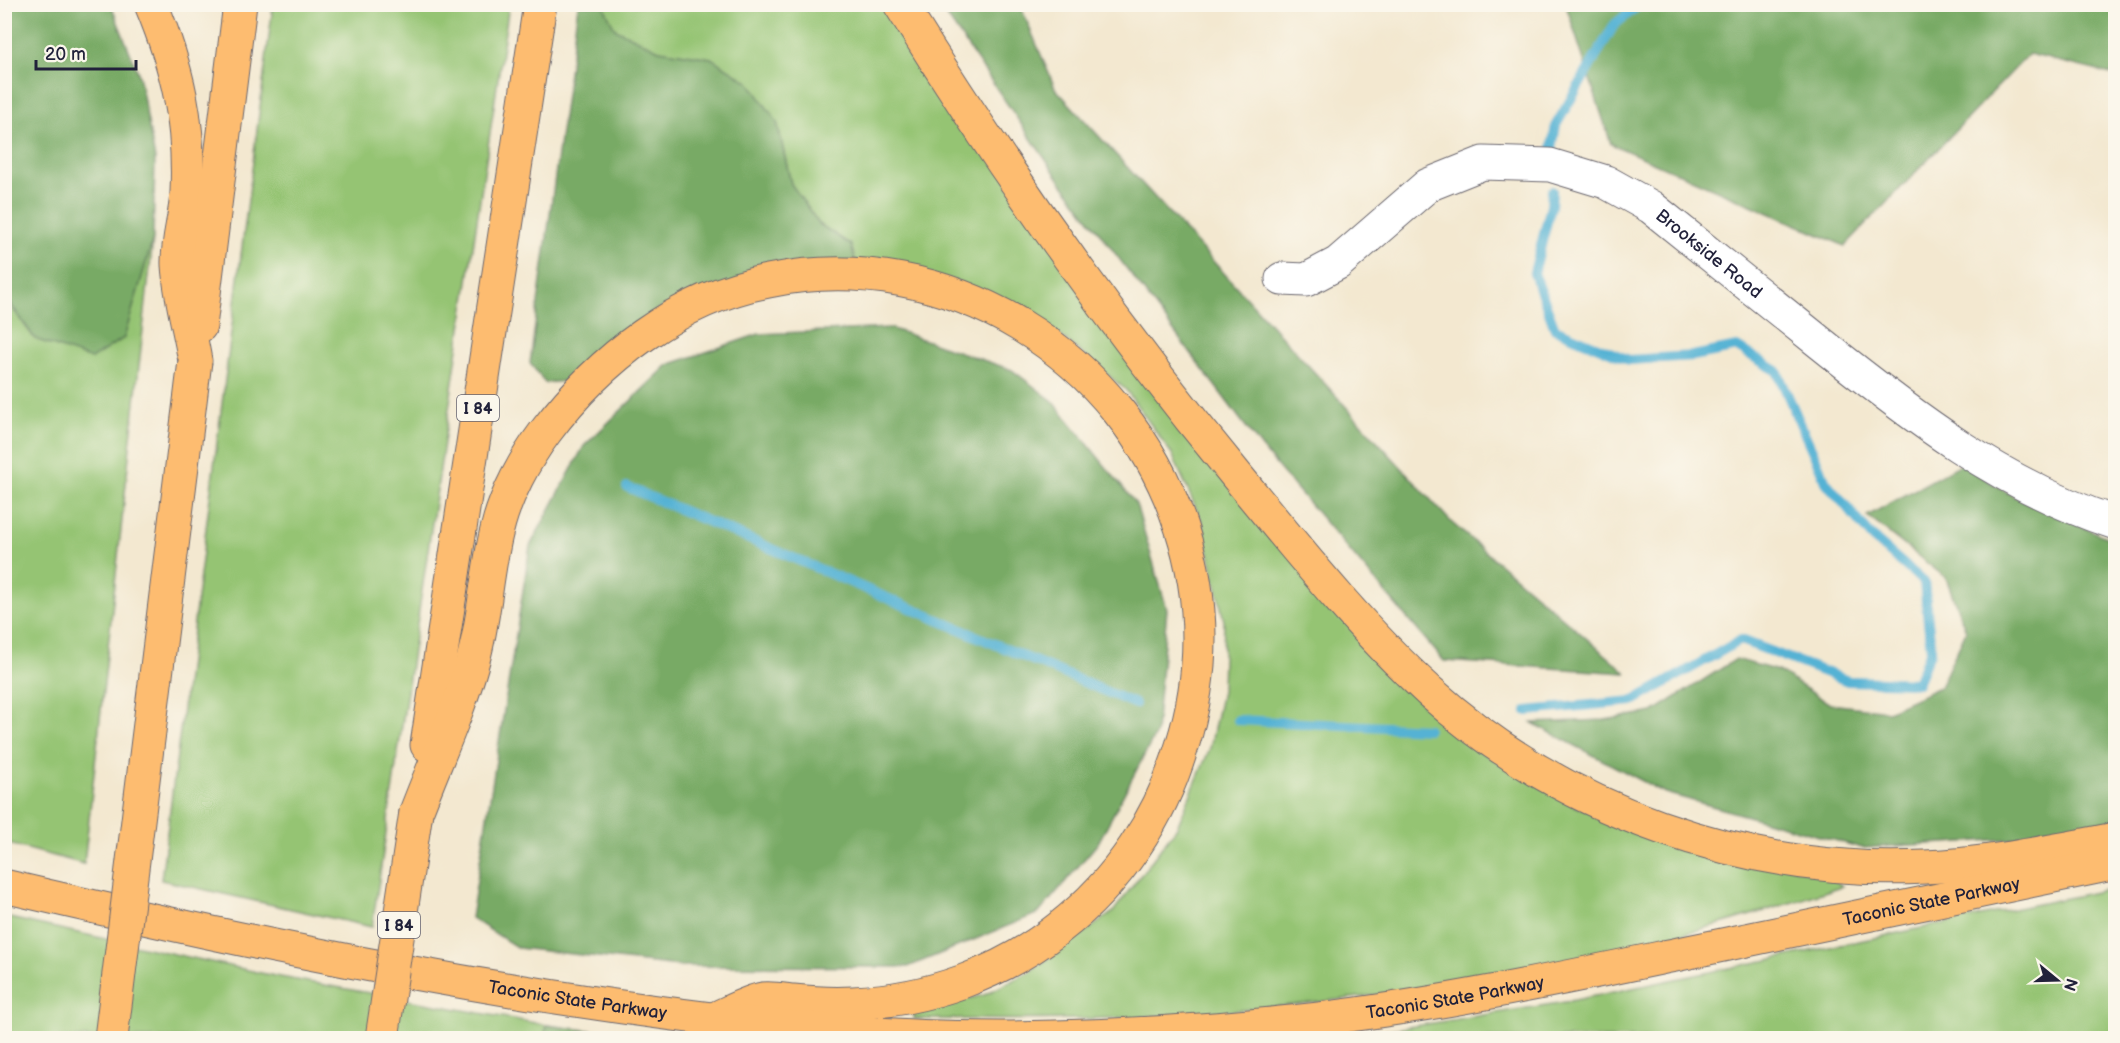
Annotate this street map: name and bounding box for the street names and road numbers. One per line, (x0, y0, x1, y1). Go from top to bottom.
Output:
street label: Brookside Road (1651, 205, 1766, 303)
road number: I 84 (457, 395, 499, 421)
street label: Taconic State Parkway (1841, 873, 2023, 931)
road number: I 84 (378, 912, 420, 938)
street label: Taconic State Parkway (1365, 972, 1547, 1024)
street label: Taconic State Parkway (487, 976, 669, 1024)

